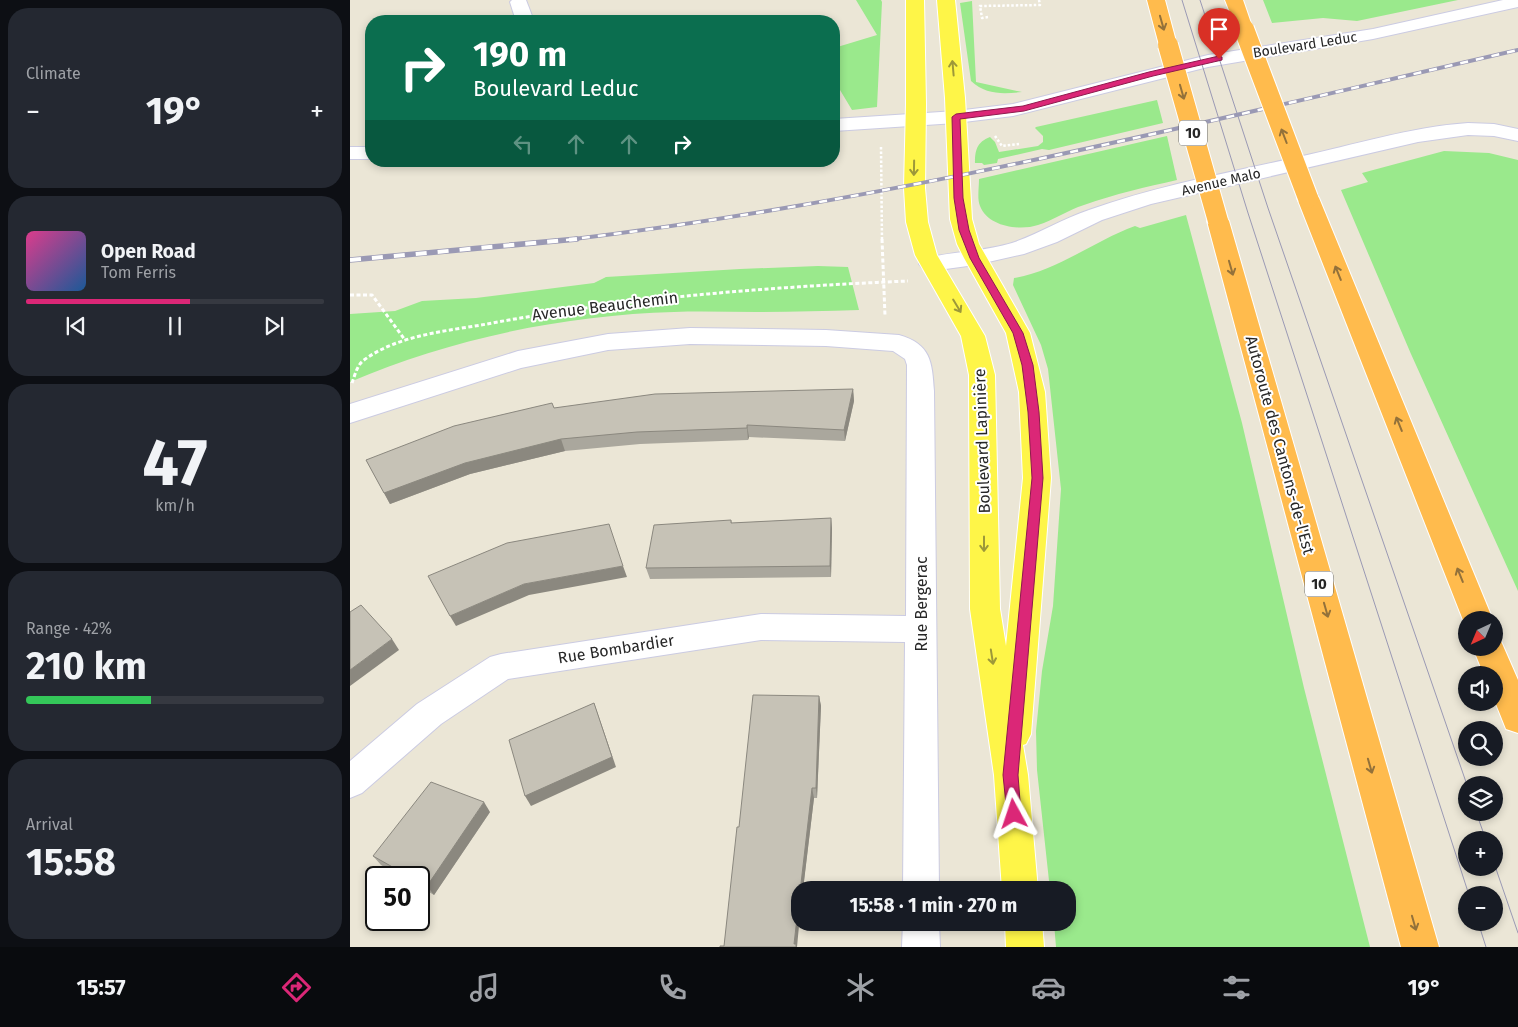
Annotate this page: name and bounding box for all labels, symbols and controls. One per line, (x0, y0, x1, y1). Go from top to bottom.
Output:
pin (1198, 8, 1240, 59)
one-way arrow (1158, 14, 1167, 30)
icon: arrive (1205, 15, 1233, 43)
street label: Boulevard Leduc (1252, 28, 1359, 62)
text: 190 m (473, 33, 567, 75)
icon: right (390, 35, 455, 100)
one-way arrow (948, 60, 957, 76)
text: Climate (26, 64, 81, 83)
text: Boulevard Leduc (473, 75, 638, 102)
one-way arrow (1177, 84, 1187, 100)
text: 19° (146, 88, 204, 134)
text: − (26, 95, 40, 128)
text: + (310, 95, 324, 128)
road number: 10 (1179, 120, 1207, 146)
one-way arrow (1279, 129, 1288, 144)
icon: left (509, 130, 537, 158)
icon: ahead (562, 130, 590, 158)
icon: ahead (615, 130, 643, 158)
icon: right (668, 130, 696, 158)
one-way arrow (909, 160, 919, 176)
street label: Avenue Malo (1180, 165, 1262, 199)
text: Open Road (101, 240, 196, 263)
one-way arrow (1227, 259, 1236, 275)
text: Tom Ferris (101, 263, 176, 282)
one-way arrow (1333, 266, 1342, 282)
street label: Avenue Beauchemin (531, 288, 679, 324)
one-way arrow (952, 298, 962, 312)
icon: previous (62, 312, 90, 340)
icon: pause (161, 312, 189, 340)
icon: next (260, 312, 288, 340)
street label: Autoroute des Cantons-de-l'Est (1242, 334, 1318, 557)
street label: Boulevard Lapinière (970, 368, 994, 514)
one-way arrow (1394, 417, 1403, 432)
text: 47 (142, 424, 208, 502)
text: km/h (155, 496, 195, 515)
one-way arrow (979, 536, 989, 552)
street label: Rue Bergerac (912, 556, 931, 652)
one-way arrow (1455, 568, 1464, 583)
road number: 10 (1305, 572, 1333, 596)
one-way arrow (1322, 601, 1331, 617)
north arrow (1458, 611, 1502, 656)
map controls (1458, 611, 1503, 931)
text: Range · 42% (26, 619, 112, 638)
street label: Rue Bombardier (557, 630, 676, 668)
text: 210 km (26, 643, 147, 689)
one-way arrow (987, 649, 997, 665)
button: sound (1458, 666, 1503, 711)
button: search (1458, 721, 1503, 766)
one-way arrow (1365, 758, 1375, 774)
button: layers (1458, 776, 1503, 821)
position arrow (987, 787, 1039, 839)
text: Arrival (26, 815, 73, 834)
button: + (1458, 831, 1503, 876)
text: 15:58 (26, 839, 116, 885)
speed limit sign: 50 (365, 866, 430, 931)
button: − (1458, 886, 1503, 931)
text: 15:58 · 1 min · 270 m (850, 894, 1017, 917)
one-way arrow (1409, 914, 1419, 930)
icon: directions (279, 970, 314, 1005)
icon: music (467, 970, 502, 1005)
icon: phone (655, 970, 690, 1005)
icon: climate (843, 970, 878, 1005)
icon: car (1031, 970, 1066, 1005)
icon: filters (1219, 970, 1254, 1005)
text: 15:57 (77, 974, 126, 1001)
text: 19° (1407, 974, 1441, 1001)

